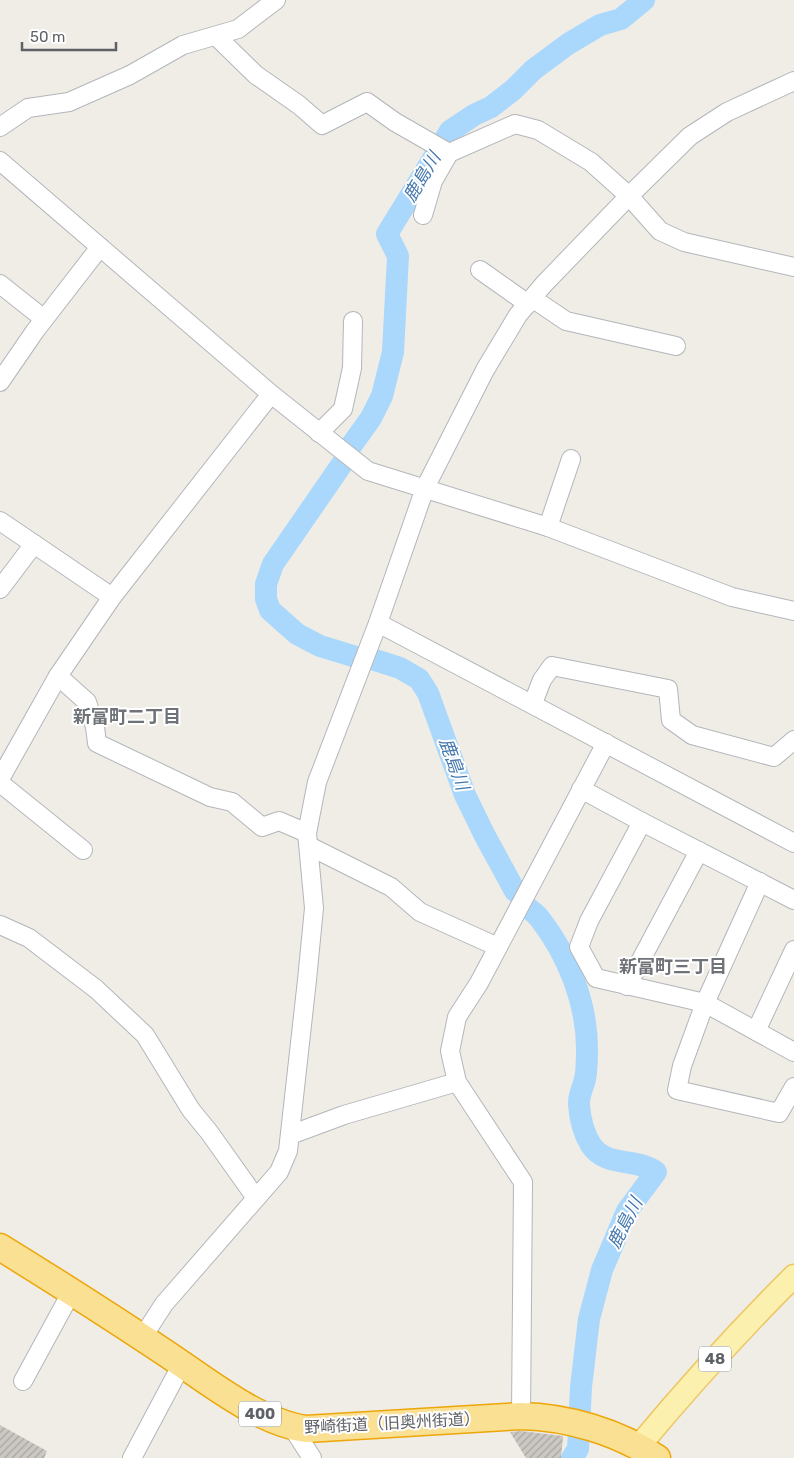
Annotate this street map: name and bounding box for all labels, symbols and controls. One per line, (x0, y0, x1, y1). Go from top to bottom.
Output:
scale bar (22, 20, 116, 52)
text: 50 m (30, 28, 65, 46)
water label: 鹿島川 (399, 146, 446, 206)
district label: 新富町二丁目 (73, 706, 181, 728)
water label: 鹿島川 (434, 735, 474, 795)
district label: 新富町三丁目 (619, 956, 727, 978)
water label: 鹿島川 (603, 1192, 648, 1252)
road number: 48 (699, 1346, 731, 1372)
road number: 400 (239, 1402, 281, 1426)
street label: 野崎街道（旧奥州街道） (304, 1409, 480, 1437)

